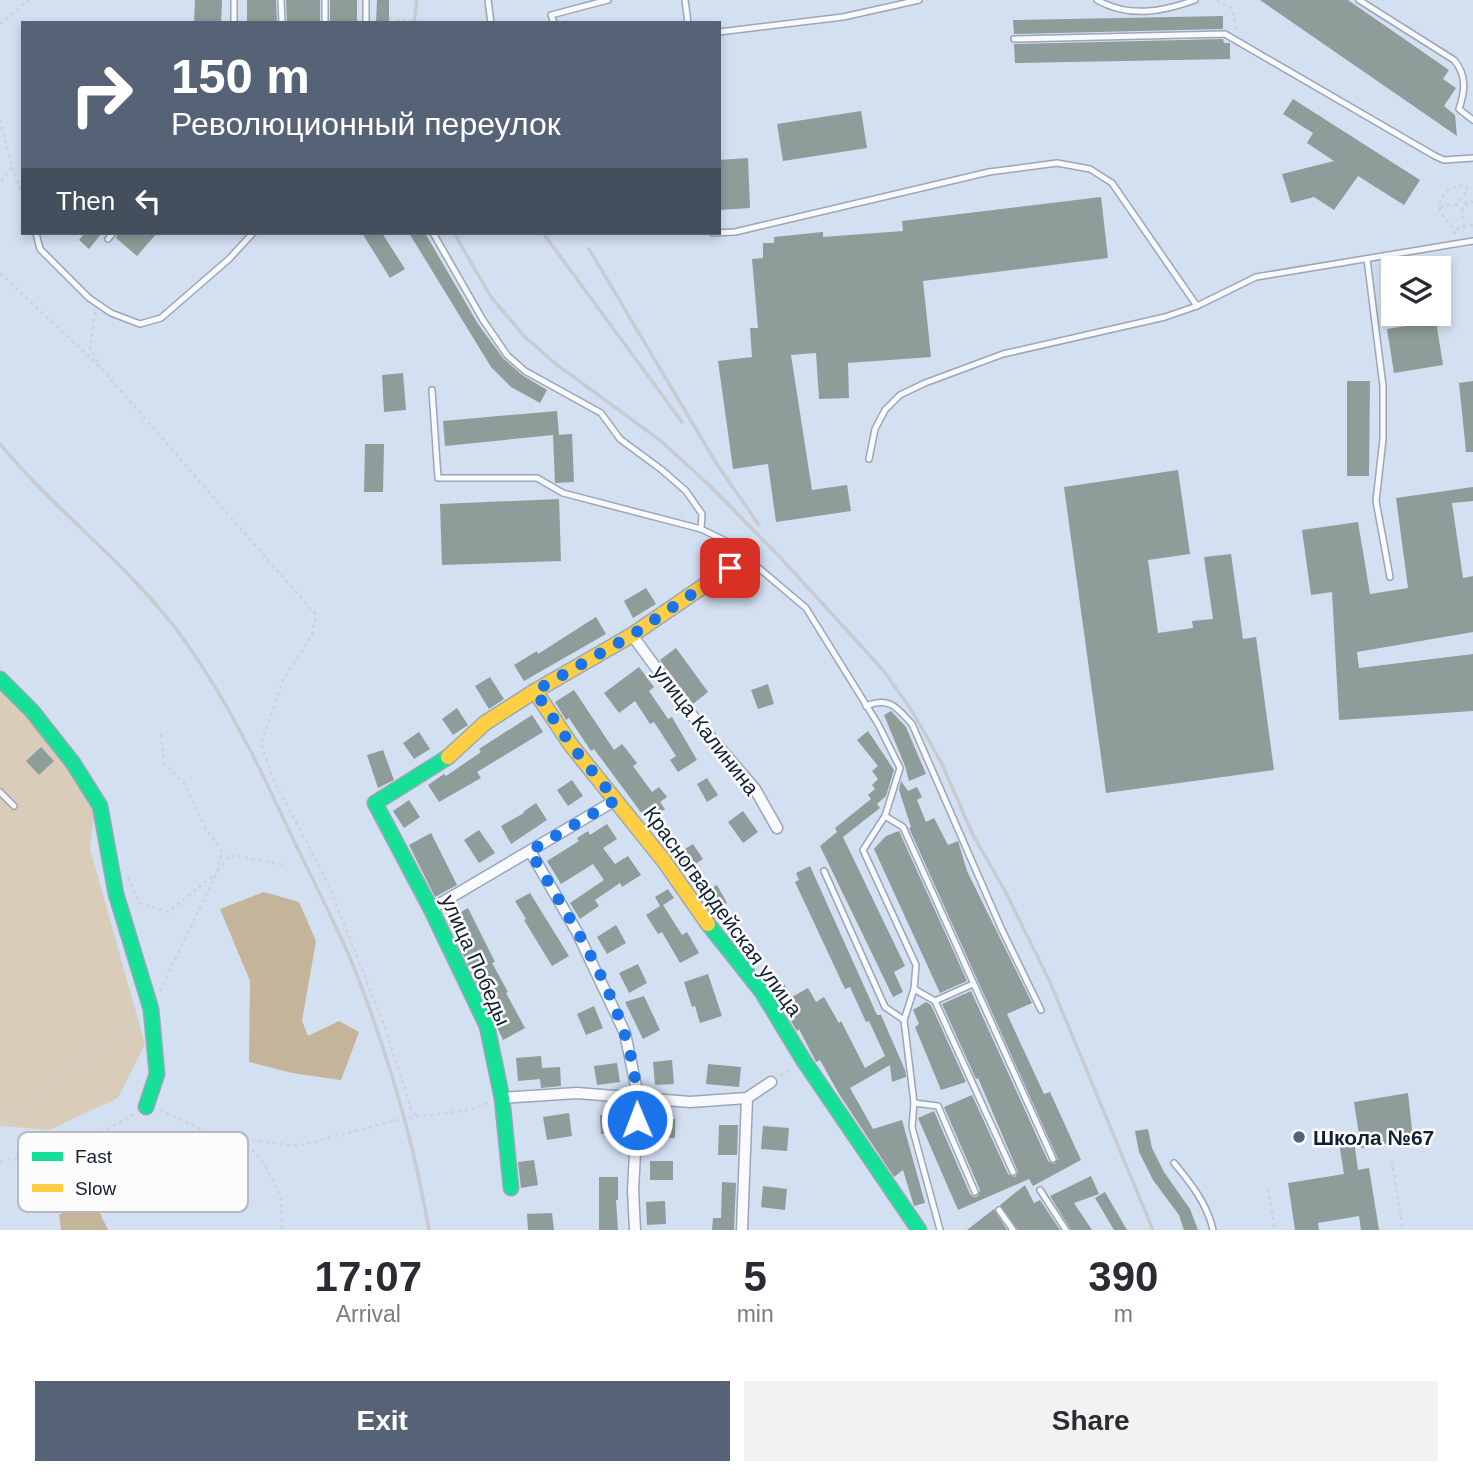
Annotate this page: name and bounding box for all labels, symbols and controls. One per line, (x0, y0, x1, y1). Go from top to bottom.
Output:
icon: right (56, 49, 147, 140)
text: 150 m (171, 49, 310, 103)
text: Революционный переулок (171, 106, 561, 142)
icon: left (129, 182, 167, 220)
text: Then (56, 186, 115, 216)
map controls (1381, 256, 1451, 326)
button: layers (1381, 256, 1451, 326)
pin (700, 538, 760, 598)
icon: arrive (711, 549, 749, 587)
street label: улица Калинина (648, 661, 764, 800)
street label: Красногвардейская улица (639, 802, 807, 1020)
street label: улица Победы (437, 891, 515, 1029)
position arrow (600, 1083, 674, 1157)
place label: Школа №67 (1313, 1126, 1434, 1149)
marker: Школа №67 (1291, 1129, 1307, 1145)
legend (18, 1132, 248, 1212)
text: Fast (75, 1146, 113, 1167)
text: Slow (75, 1178, 116, 1199)
text: 17:07 (315, 1253, 422, 1300)
text: 5 (743, 1253, 767, 1300)
text: 390 (1088, 1253, 1158, 1300)
text: Arrival (336, 1301, 401, 1327)
text: min (737, 1301, 774, 1327)
text: m (1114, 1301, 1133, 1327)
button: Exit (35, 1381, 730, 1461)
button: Share (744, 1381, 1438, 1461)

